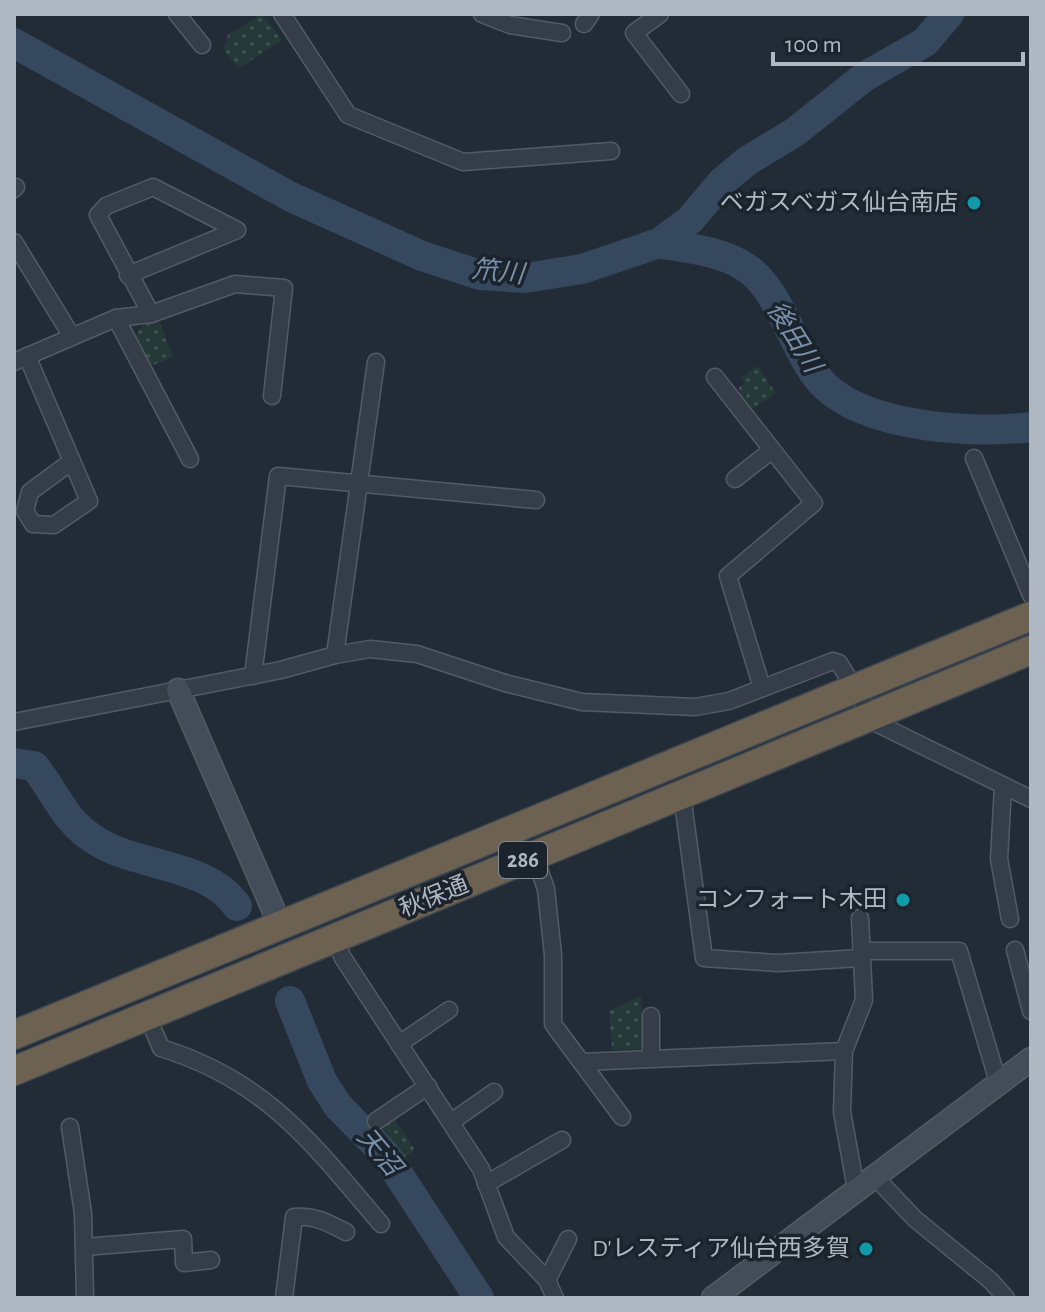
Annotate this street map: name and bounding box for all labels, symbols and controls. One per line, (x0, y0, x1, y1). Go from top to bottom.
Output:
scale bar (773, 16, 1023, 66)
text: 100 m (785, 33, 842, 57)
place label: ベガスベガス仙台南店 (720, 189, 958, 215)
marker: ベガスベガス仙台南店 (965, 194, 983, 212)
water label: 笊川 (471, 255, 528, 288)
water label: 後田川 (762, 297, 828, 380)
road number: 286 (499, 842, 547, 878)
street label: 秋保通 (395, 871, 472, 922)
place label: コンフォート木田 (696, 887, 887, 912)
marker: コンフォート木田 (894, 891, 912, 909)
water label: 天沼 (352, 1123, 409, 1183)
place label: D'レスティア仙台西多賀 (592, 1235, 850, 1261)
marker: D'レスティア仙台西多賀 (857, 1240, 875, 1258)

